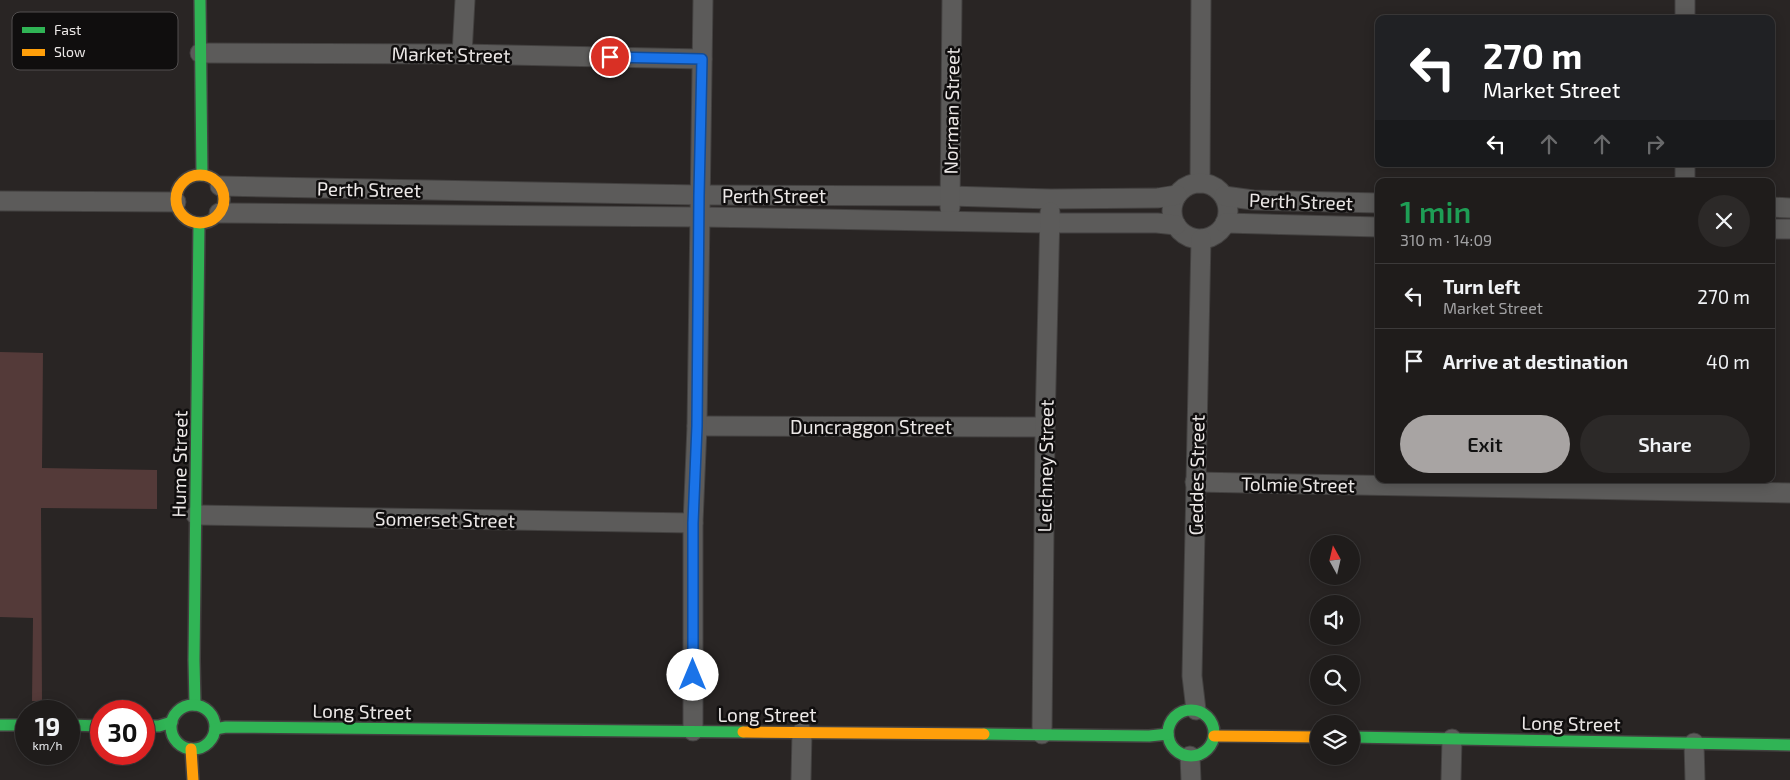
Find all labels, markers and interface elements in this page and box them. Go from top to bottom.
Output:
legend [12,12,178,70]
text: Fast [54,21,81,38]
text: 270 m [1483,34,1582,76]
icon: left [1400,35,1465,100]
pin [589,36,631,78]
street label: Market Street [392,41,510,67]
text: Slow [54,43,86,60]
icon: arrive [596,43,624,71]
street label: Norman Street [938,47,964,175]
text: Market Street [1483,76,1620,102]
icon: left [1482,130,1510,158]
icon: ahead [1535,130,1563,158]
icon: ahead [1588,130,1616,158]
icon: right [1641,130,1669,158]
street label: Perth Street [317,177,421,201]
street label: Perth Street [722,184,826,207]
street label: Perth Street [1249,188,1353,214]
text: 1 min [1400,193,1471,229]
button: close [1698,195,1750,247]
text: 310 m · 14:09 [1400,230,1492,249]
text: Turn left [1443,275,1520,298]
icon: left [1400,282,1428,310]
text: 270 m [1697,285,1750,308]
text: Market Street [1443,298,1543,317]
icon: arrive [1400,347,1428,375]
text: Arrive at destination [1443,350,1628,373]
text: 40 m [1706,350,1750,373]
street label: Leichney Street [1032,399,1058,533]
street label: Hume Street [167,410,191,518]
street label: Geddes Street [1183,414,1209,536]
street label: Duncraggon Street [790,415,952,438]
button: Exit [1400,415,1570,473]
button: Share [1580,415,1750,473]
street label: Tolmie Street [1241,472,1355,496]
street label: Somerset Street [375,506,515,532]
north arrow [1310,535,1360,585]
map controls [1310,535,1360,765]
button: sound [1310,595,1360,645]
position arrow [666,648,718,700]
button: search [1310,655,1360,705]
street label: Long Street [312,699,412,723]
speed limit sign: 30 [90,700,155,765]
street label: Long Street [717,703,817,726]
text: 19 [35,711,60,741]
street label: Long Street [1521,711,1621,735]
button: layers [1310,715,1360,765]
text: km/h [33,738,62,752]

